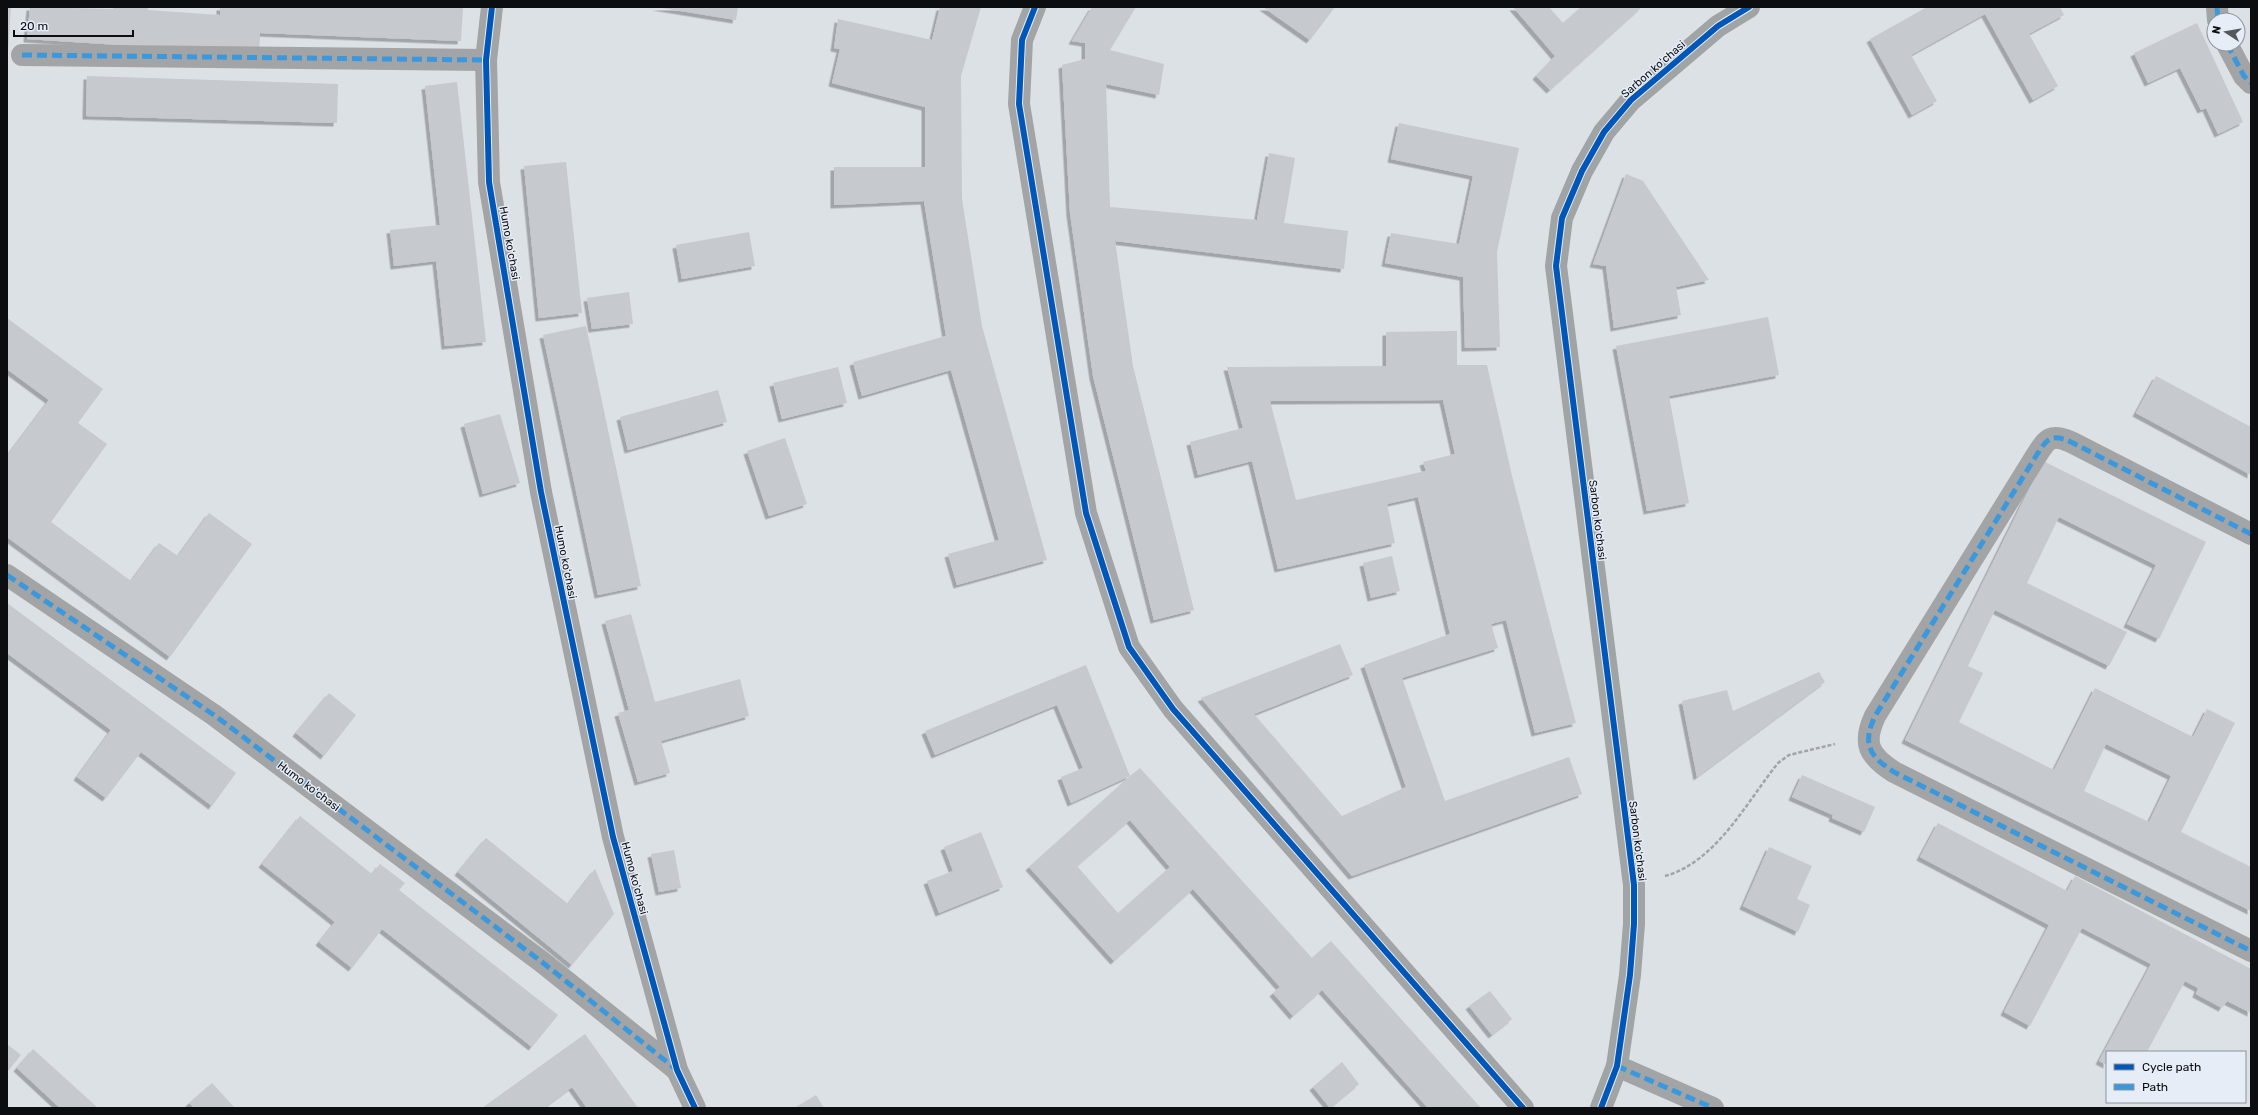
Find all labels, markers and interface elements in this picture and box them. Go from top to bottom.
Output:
scale bar [14,12,133,38]
north arrow [2206,12,2246,52]
text: 20 m [20,19,48,33]
text: N [2210,25,2224,35]
street label: Sarbon koʻchasi [1619,38,1688,101]
street label: Humo koʻchasi [497,205,522,281]
street label: Sarbon koʻchasi [1586,479,1609,561]
street label: Humo koʻchasi [552,524,579,600]
street label: Humo koʻchasi [275,759,342,814]
street label: Sarbon koʻchasi [1626,800,1649,882]
street label: Humo koʻchasi [619,840,650,916]
legend [2106,1051,2246,1103]
text: Cycle path [2142,1060,2201,1074]
text: Path [2142,1080,2168,1094]

